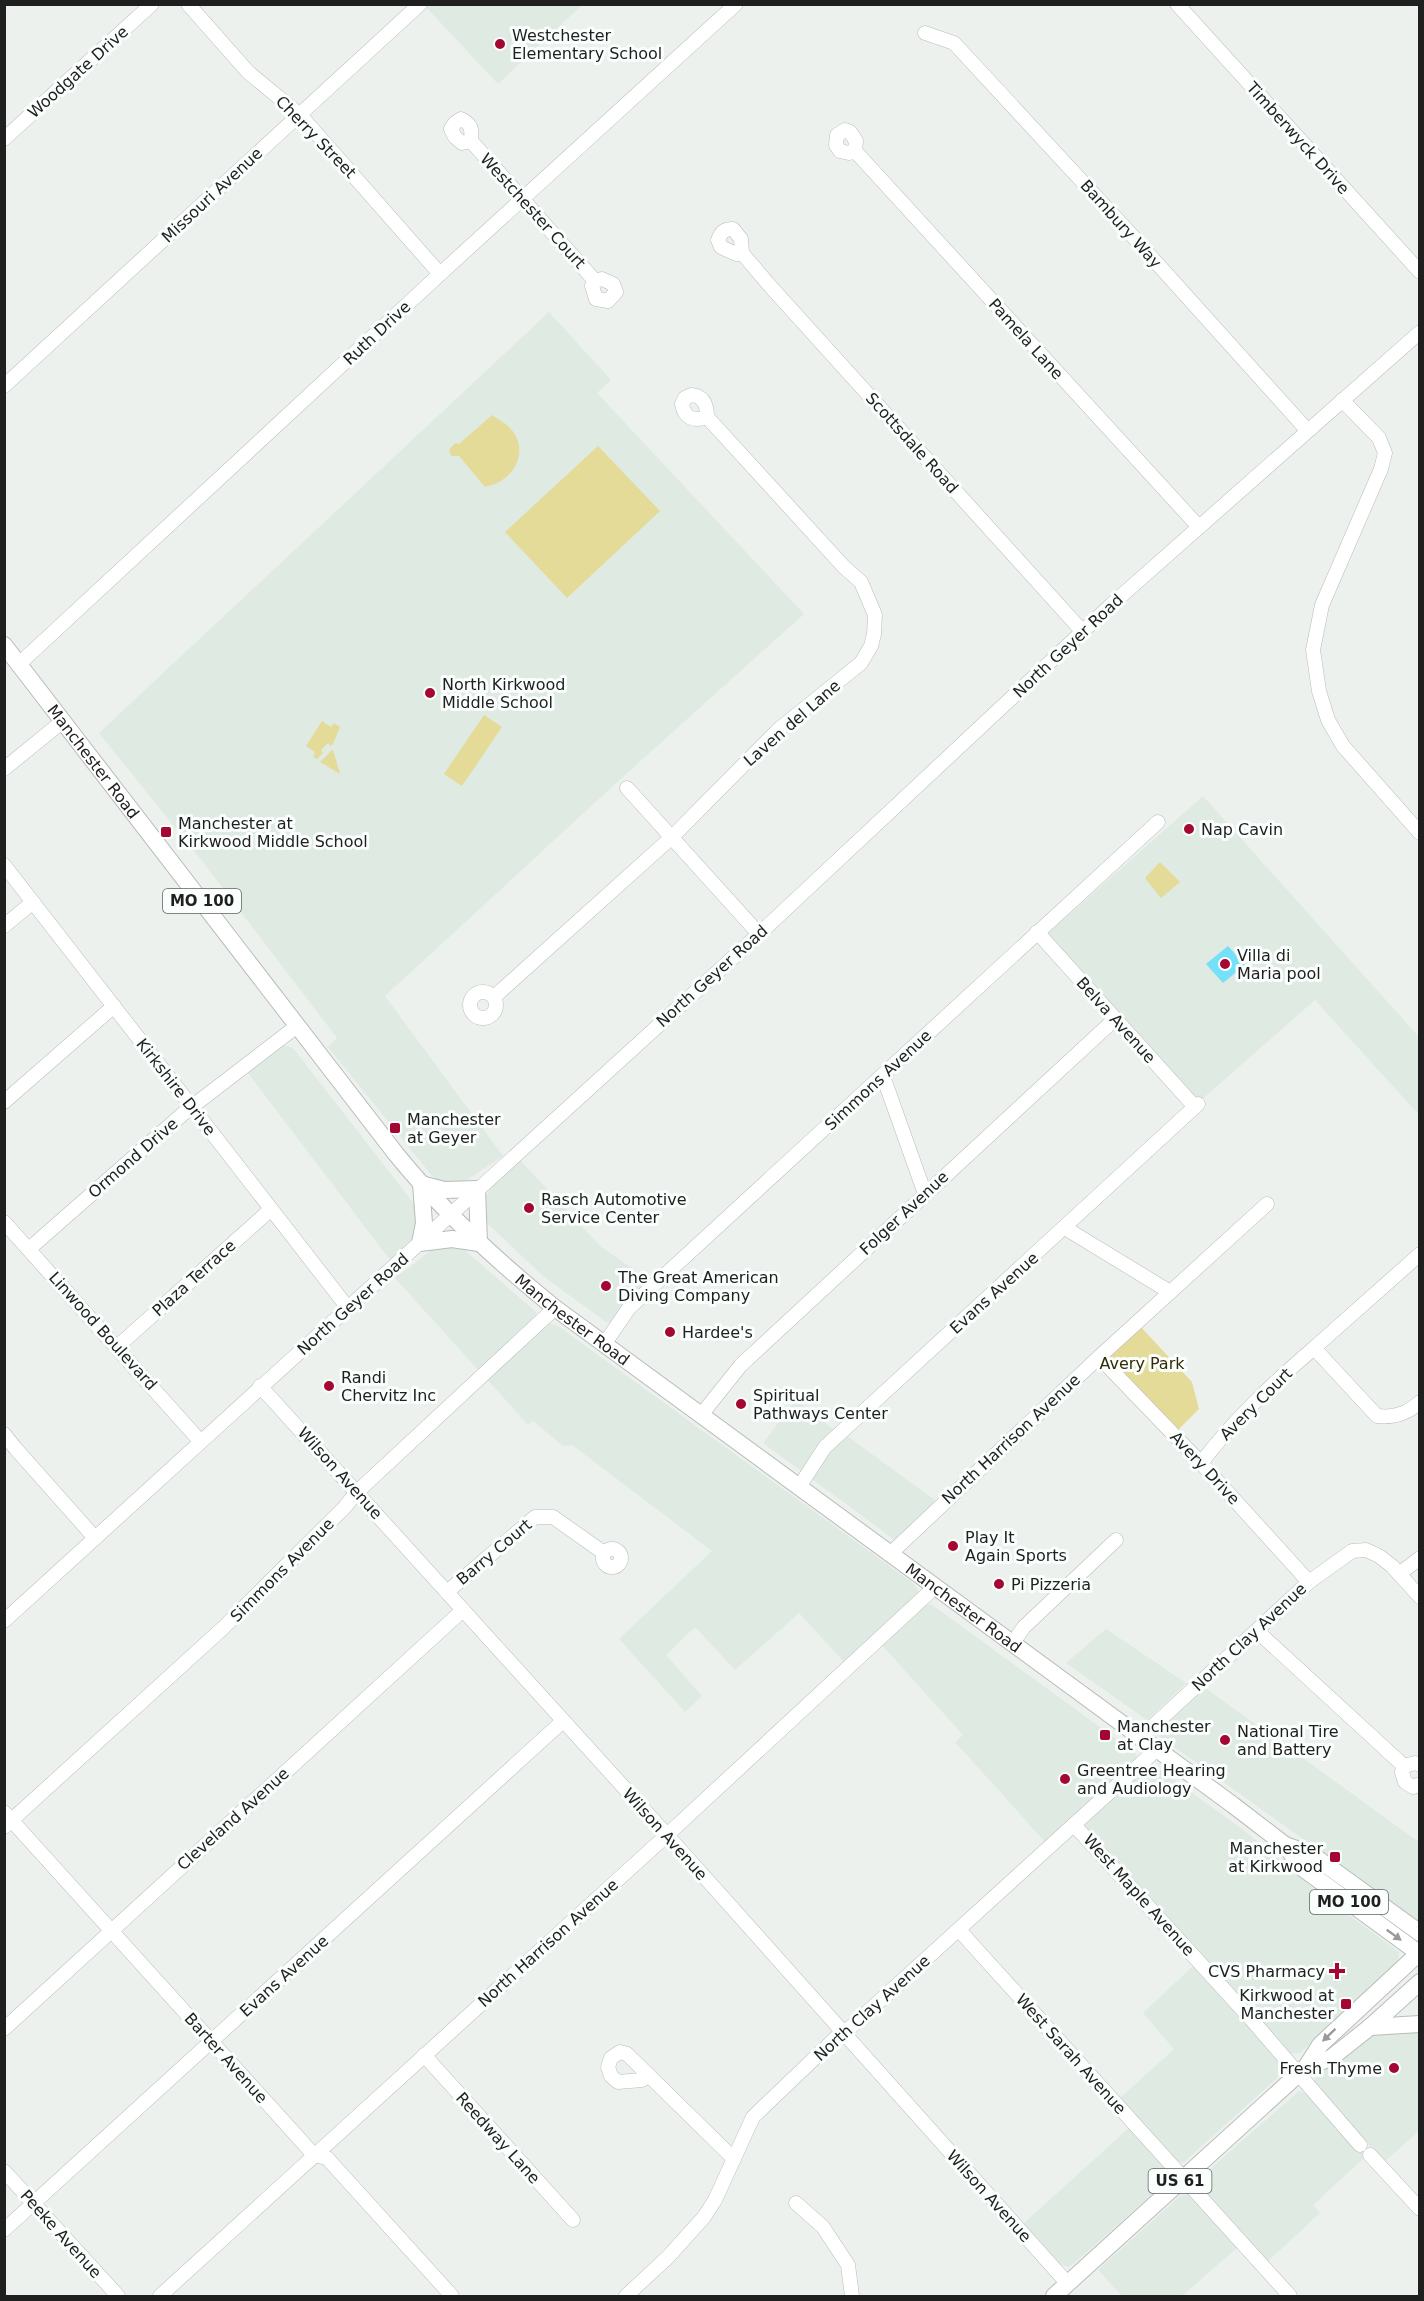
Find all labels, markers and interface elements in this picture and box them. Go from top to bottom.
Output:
street label: Woodgate Drive [24,22,132,122]
place label: Westchester Elementary School [512,26,662,63]
marker: Westchester Elementary School [493,37,507,51]
street label: Timberwyck Drive [1242,77,1353,198]
street label: Cherry Street [272,92,360,182]
street label: Missouri Avenue [158,144,266,246]
street label: Westchester Court [476,150,590,272]
street label: Bambury Way [1077,176,1165,272]
street label: Pamela Lane [985,295,1067,383]
street label: Ruth Drive [340,297,414,369]
street label: Scottsdale Road [862,389,962,497]
street label: North Geyer Road [1009,590,1127,702]
place label: North Kirkwood Middle School [442,675,565,712]
street label: Laven del Lane [740,676,844,770]
marker: North Kirkwood Middle School [423,686,437,700]
street label: Manchester Road [44,701,144,822]
place label: Manchester at Kirkwood Middle School [178,814,368,851]
place label: Nap Cavin [1201,820,1283,839]
marker: Nap Cavin [1182,822,1196,836]
marker: Manchester at Kirkwood Middle School [159,825,173,839]
road number: MO 100 [163,889,241,913]
street label: North Geyer Road [652,921,772,1031]
place label: Villa di Maria pool [1237,946,1321,983]
marker: Villa di Maria pool [1218,957,1232,971]
street label: Belva Avenue [1072,973,1160,1067]
street label: Simmons Avenue [821,1026,935,1134]
street label: Kirkshire Drive [132,1035,220,1139]
place label: Manchester at Geyer [407,1110,501,1147]
street label: Ormond Drive [84,1114,182,1202]
marker: Manchester at Geyer [388,1121,402,1135]
street label: Folger Avenue [856,1167,952,1259]
place label: Rasch Automotive Service Center [541,1190,686,1227]
marker: Rasch Automotive Service Center [522,1201,536,1215]
street label: Plaza Terrace [148,1236,240,1320]
street label: Evans Avenue [946,1248,1042,1338]
street label: North Geyer Road [293,1249,413,1359]
street label: Linwood Boulevard [45,1268,161,1394]
place label: The Great American Diving Company [617,1268,779,1305]
street label: Manchester Road [511,1270,633,1369]
marker: The Great American Diving Company [599,1279,613,1293]
place label: Hardee's [682,1323,753,1342]
marker: Hardee's [663,1325,677,1339]
park label: Avery Park [1099,1354,1185,1373]
street label: Avery Court [1216,1364,1296,1444]
place label: Randi Chervitz Inc [341,1368,436,1405]
street label: North Harrison Avenue [938,1370,1084,1508]
marker: Randi Chervitz Inc [322,1379,336,1393]
place label: Spiritual Pathways Center [753,1386,888,1423]
marker: Spiritual Pathways Center [734,1397,748,1411]
street label: Wilson Avenue [294,1423,386,1523]
street label: Avery Drive [1166,1427,1244,1509]
street label: Simmons Avenue [226,1514,338,1626]
street label: Barry Court [453,1515,535,1589]
place label: Play It Again Sports [965,1528,1067,1565]
marker: Play It Again Sports [946,1539,960,1553]
street label: Manchester Road [902,1559,1025,1656]
place label: Pi Pizzeria [1011,1575,1091,1594]
marker: Pi Pizzeria [992,1577,1006,1591]
street label: North Clay Avenue [1188,1579,1310,1695]
place label: Manchester at Clay [1117,1717,1211,1754]
place label: National Tire and Battery [1237,1722,1339,1759]
marker: Manchester at Clay [1098,1728,1112,1742]
marker: National Tire and Battery [1218,1733,1232,1747]
place label: Greentree Hearing and Audiology [1077,1761,1226,1798]
street label: Cleveland Avenue [173,1764,293,1874]
marker: Greentree Hearing and Audiology [1058,1772,1072,1786]
street label: Wilson Avenue [619,1784,711,1884]
street label: West Maple Avenue [1079,1830,1199,1960]
place label: Manchester at Kirkwood [1228,1839,1323,1876]
marker: Manchester at Kirkwood [1328,1850,1342,1864]
street label: North Harrison Avenue [474,1875,622,2011]
road number: MO 100 [1310,1890,1388,1914]
one-way arrow [1385,1929,1401,1941]
street label: Evans Avenue [236,1931,332,2021]
street label: North Clay Avenue [810,1951,934,2065]
place label: CVS Pharmacy [1208,1962,1325,1981]
marker: CVS Pharmacy [1330,1964,1344,1978]
place label: Kirkwood at Manchester [1239,1986,1334,2023]
street label: West Sarah Avenue [1012,1990,1130,2118]
marker: Kirkwood at Manchester [1339,1997,1353,2011]
street label: Barter Avenue [181,2009,271,2107]
one-way arrow [1322,2028,1336,2042]
place label: Fresh Thyme [1280,2059,1382,2078]
marker: Fresh Thyme [1387,2061,1401,2075]
street label: Reedway Lane [452,2088,544,2188]
street label: Wilson Avenue [943,2146,1035,2246]
road number: US 61 [1148,2169,1212,2193]
street label: Peeke Avenue [17,2186,105,2282]

